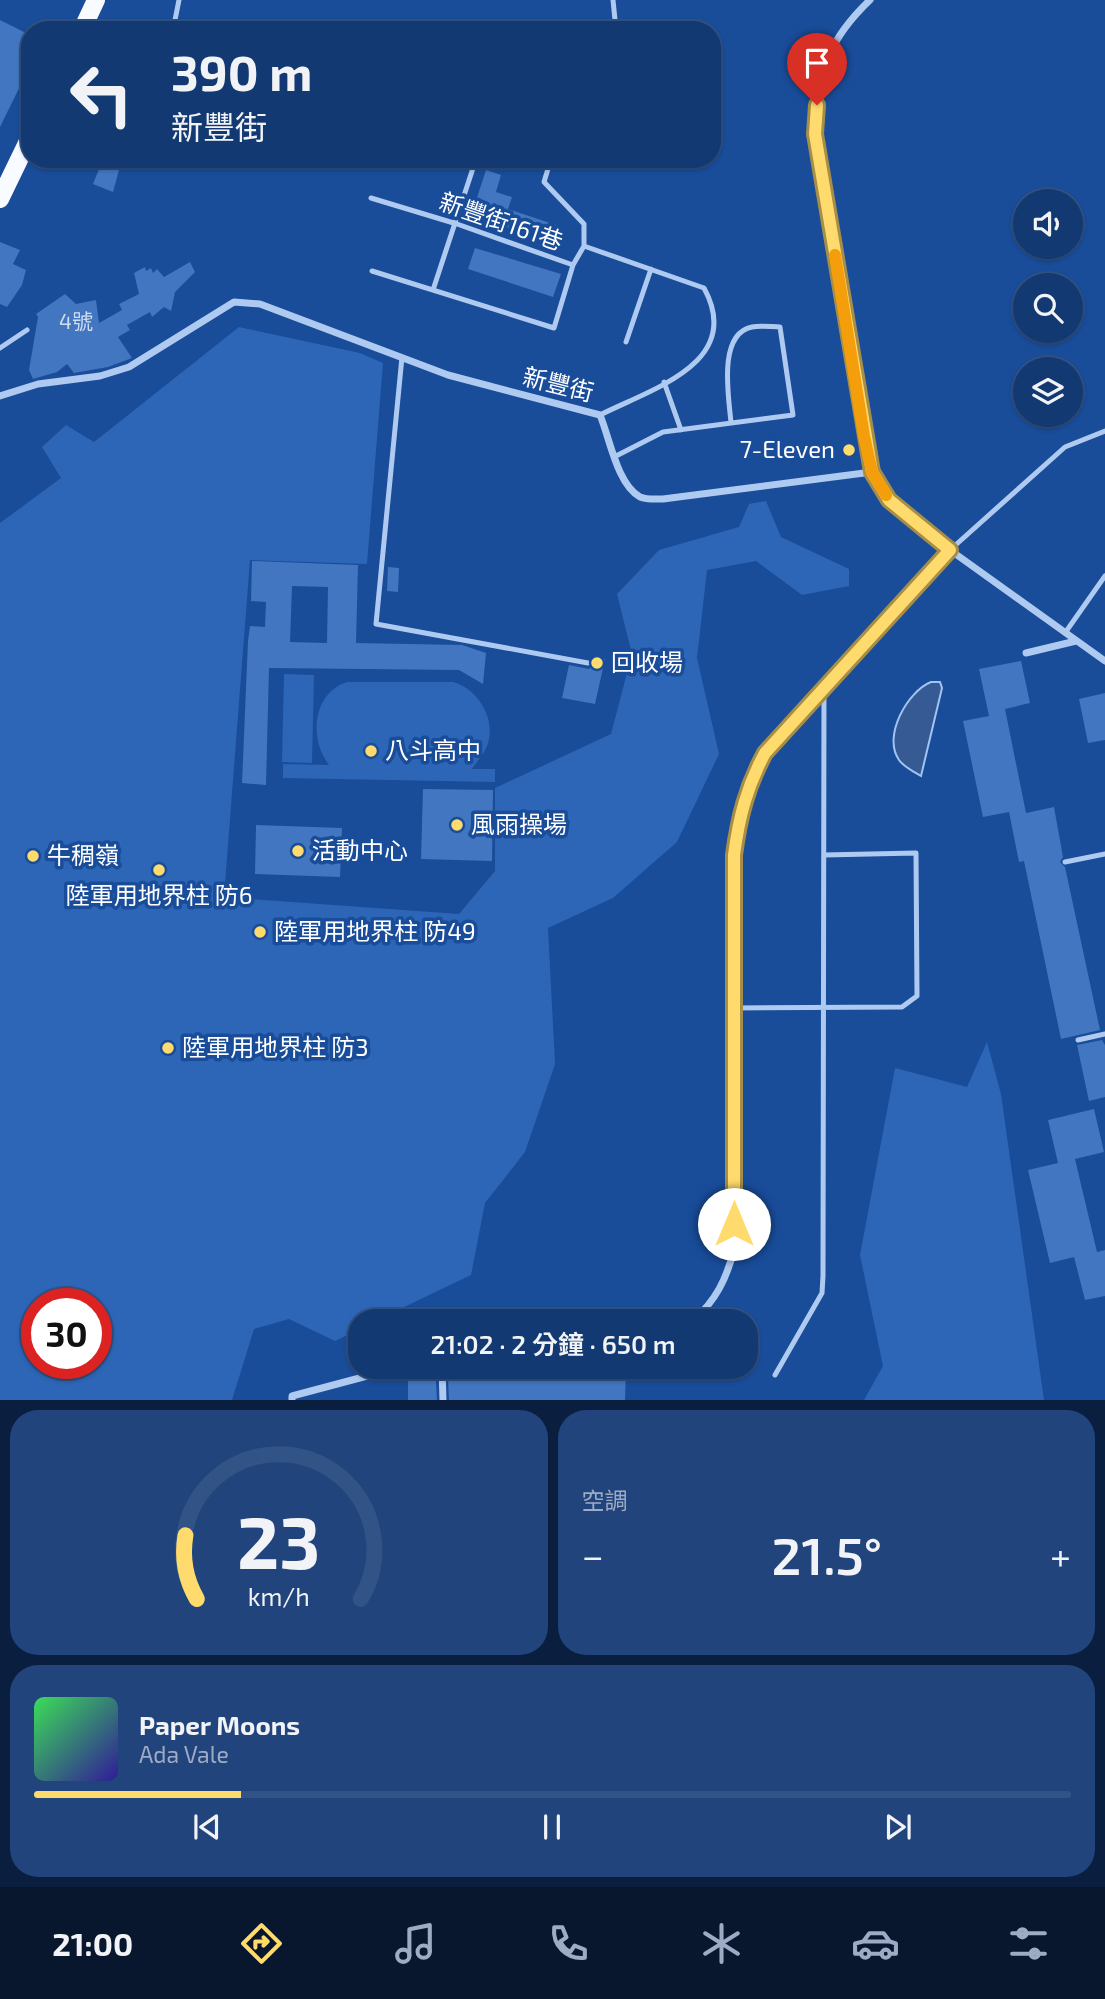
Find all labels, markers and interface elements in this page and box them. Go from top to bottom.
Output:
pin [787,33,847,105]
text: 390 m [171,42,312,101]
icon: arrive [798,44,836,82]
icon: left [56,49,147,140]
text: 新豐街 [171,107,267,145]
street label: 新豐街161巷 [436,186,567,255]
map controls [1013,189,1083,427]
button: sound [1013,189,1083,259]
button: search [1013,273,1083,343]
house number: 4號 [59,308,93,333]
button: layers [1013,357,1083,427]
street label: 新豐街 [520,361,597,406]
place label: 7-Eleven [740,434,835,463]
marker: 7-Eleven [841,442,857,458]
place label: 回收場 [611,647,683,676]
marker: 回收場 [589,655,605,671]
place label: 八斗高中 [385,735,481,764]
marker: 八斗高中 [363,743,379,759]
place label: 風雨操場 [471,809,567,838]
marker: 風雨操場 [449,817,465,833]
place label: 活動中心 [312,835,408,864]
place label: 牛稠嶺 [47,840,119,869]
marker: 活動中心 [290,843,306,859]
marker: 牛稠嶺 [25,848,41,864]
marker: 陸軍用地界柱 防6 [151,862,167,878]
place label: 陸軍用地界柱 防6 [65,880,253,909]
place label: 陸軍用地界柱 防49 [274,916,476,945]
marker: 陸軍用地界柱 防49 [252,924,268,940]
place label: 陸軍用地界柱 防3 [182,1032,369,1061]
marker: 陸軍用地界柱 防3 [160,1040,176,1056]
position arrow [697,1187,771,1261]
speed limit sign: 30 [21,1288,112,1379]
text: 21:02 · 2 分鐘 · 650 m [430,1328,676,1359]
text: 空調 [582,1486,628,1514]
text: 23 [237,1496,321,1584]
text: 21.5° [772,1523,882,1585]
text: − [582,1532,604,1578]
text: + [1050,1532,1071,1578]
text: km/h [248,1580,310,1610]
text: Paper Moons [139,1709,300,1740]
text: Ada Vale [139,1740,229,1768]
icon: previous [188,1808,226,1846]
icon: pause [533,1808,571,1846]
icon: next [879,1808,917,1846]
icon: directions [237,1919,286,1968]
icon: music [391,1919,440,1968]
icon: phone [544,1919,593,1968]
icon: climate [697,1919,746,1968]
icon: car [851,1919,900,1968]
icon: filters [1004,1919,1053,1968]
text: 21:00 [52,1924,133,1962]

